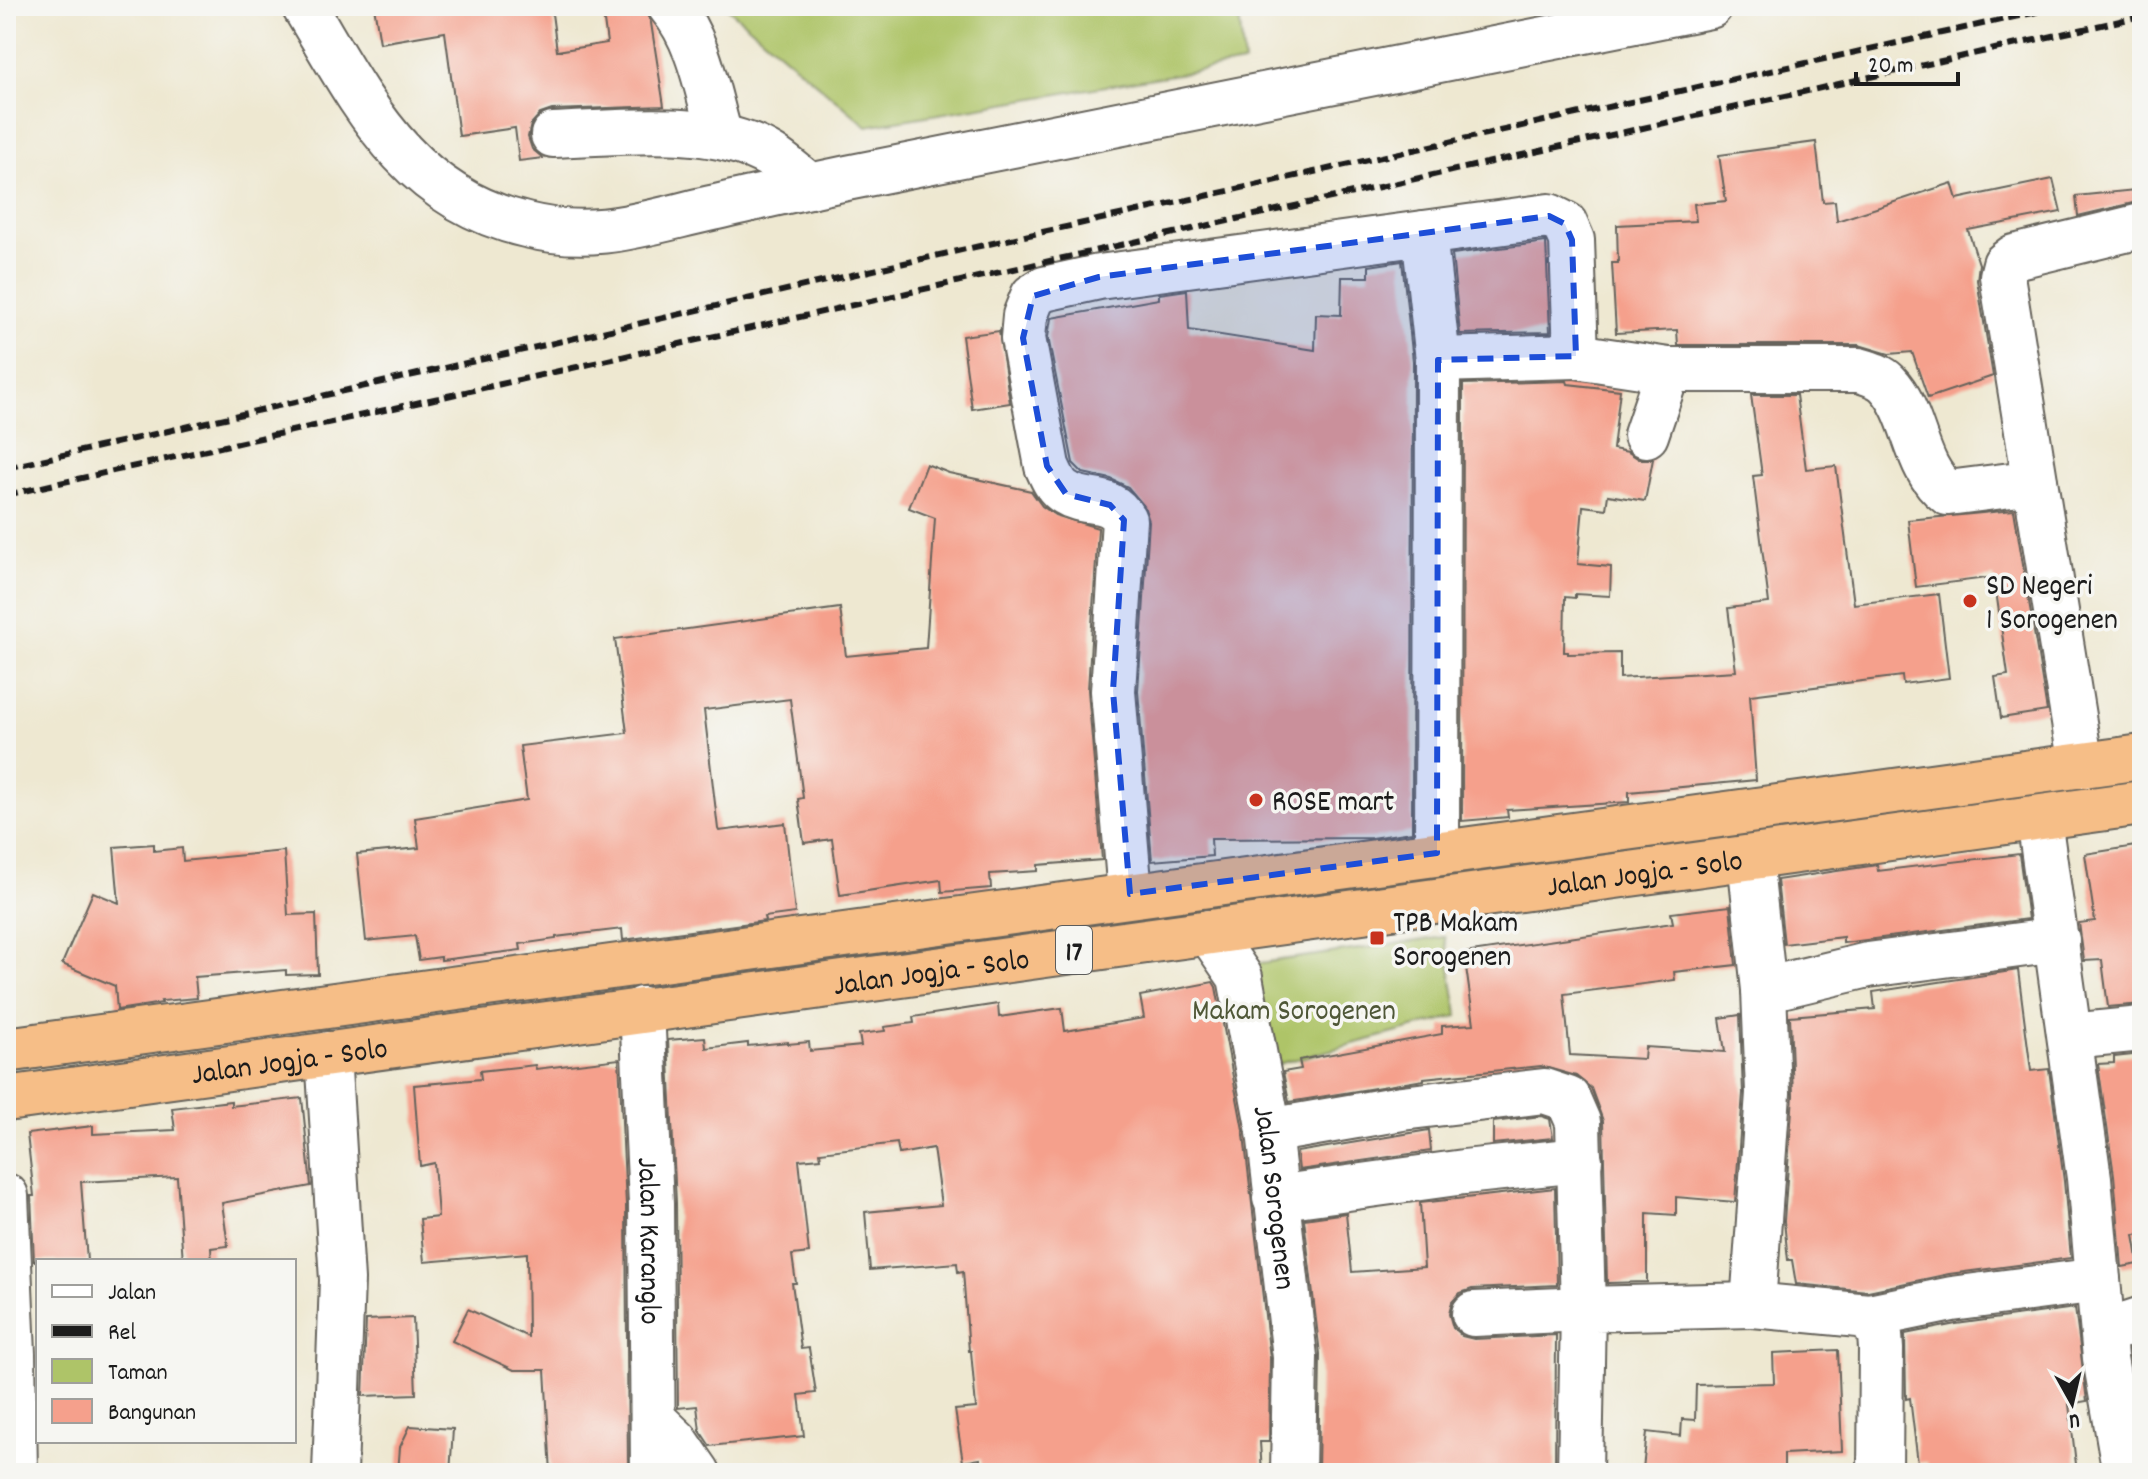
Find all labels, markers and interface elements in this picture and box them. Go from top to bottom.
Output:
scale bar [1856,36,1958,86]
text: 20 m [1868,50,1914,84]
place label: SD Negeri 1 Sorogenen [1986,567,2118,644]
marker: SD Negeri 1 Sorogenen [1961,592,1979,610]
place label: ROSE mart [1272,783,1394,826]
marker: ROSE mart [1247,791,1265,809]
street label: Jalan Jogja - Solo [1544,842,1746,911]
place label: TPB Makam Sorogenen [1393,904,1518,981]
road number: 17 [1056,926,1092,974]
marker: TPB Makam Sorogenen [1368,929,1386,947]
street label: Jalan Jogja - Solo [831,940,1033,1010]
park label: Makam Sorogenen [1192,992,1396,1035]
street label: Jalan Jogja - Solo [189,1029,391,1099]
street label: Jalan Sorogenen [1239,1102,1304,1292]
street label: Jalan Karanglo [623,1156,669,1325]
legend [36,1259,296,1443]
text: Jalan [108,1277,156,1311]
text: Rel [108,1317,136,1351]
text: Taman [108,1357,168,1391]
north arrow [2032,1363,2112,1443]
text: Bangunan [108,1397,196,1431]
text: U [2067,1403,2082,1435]

